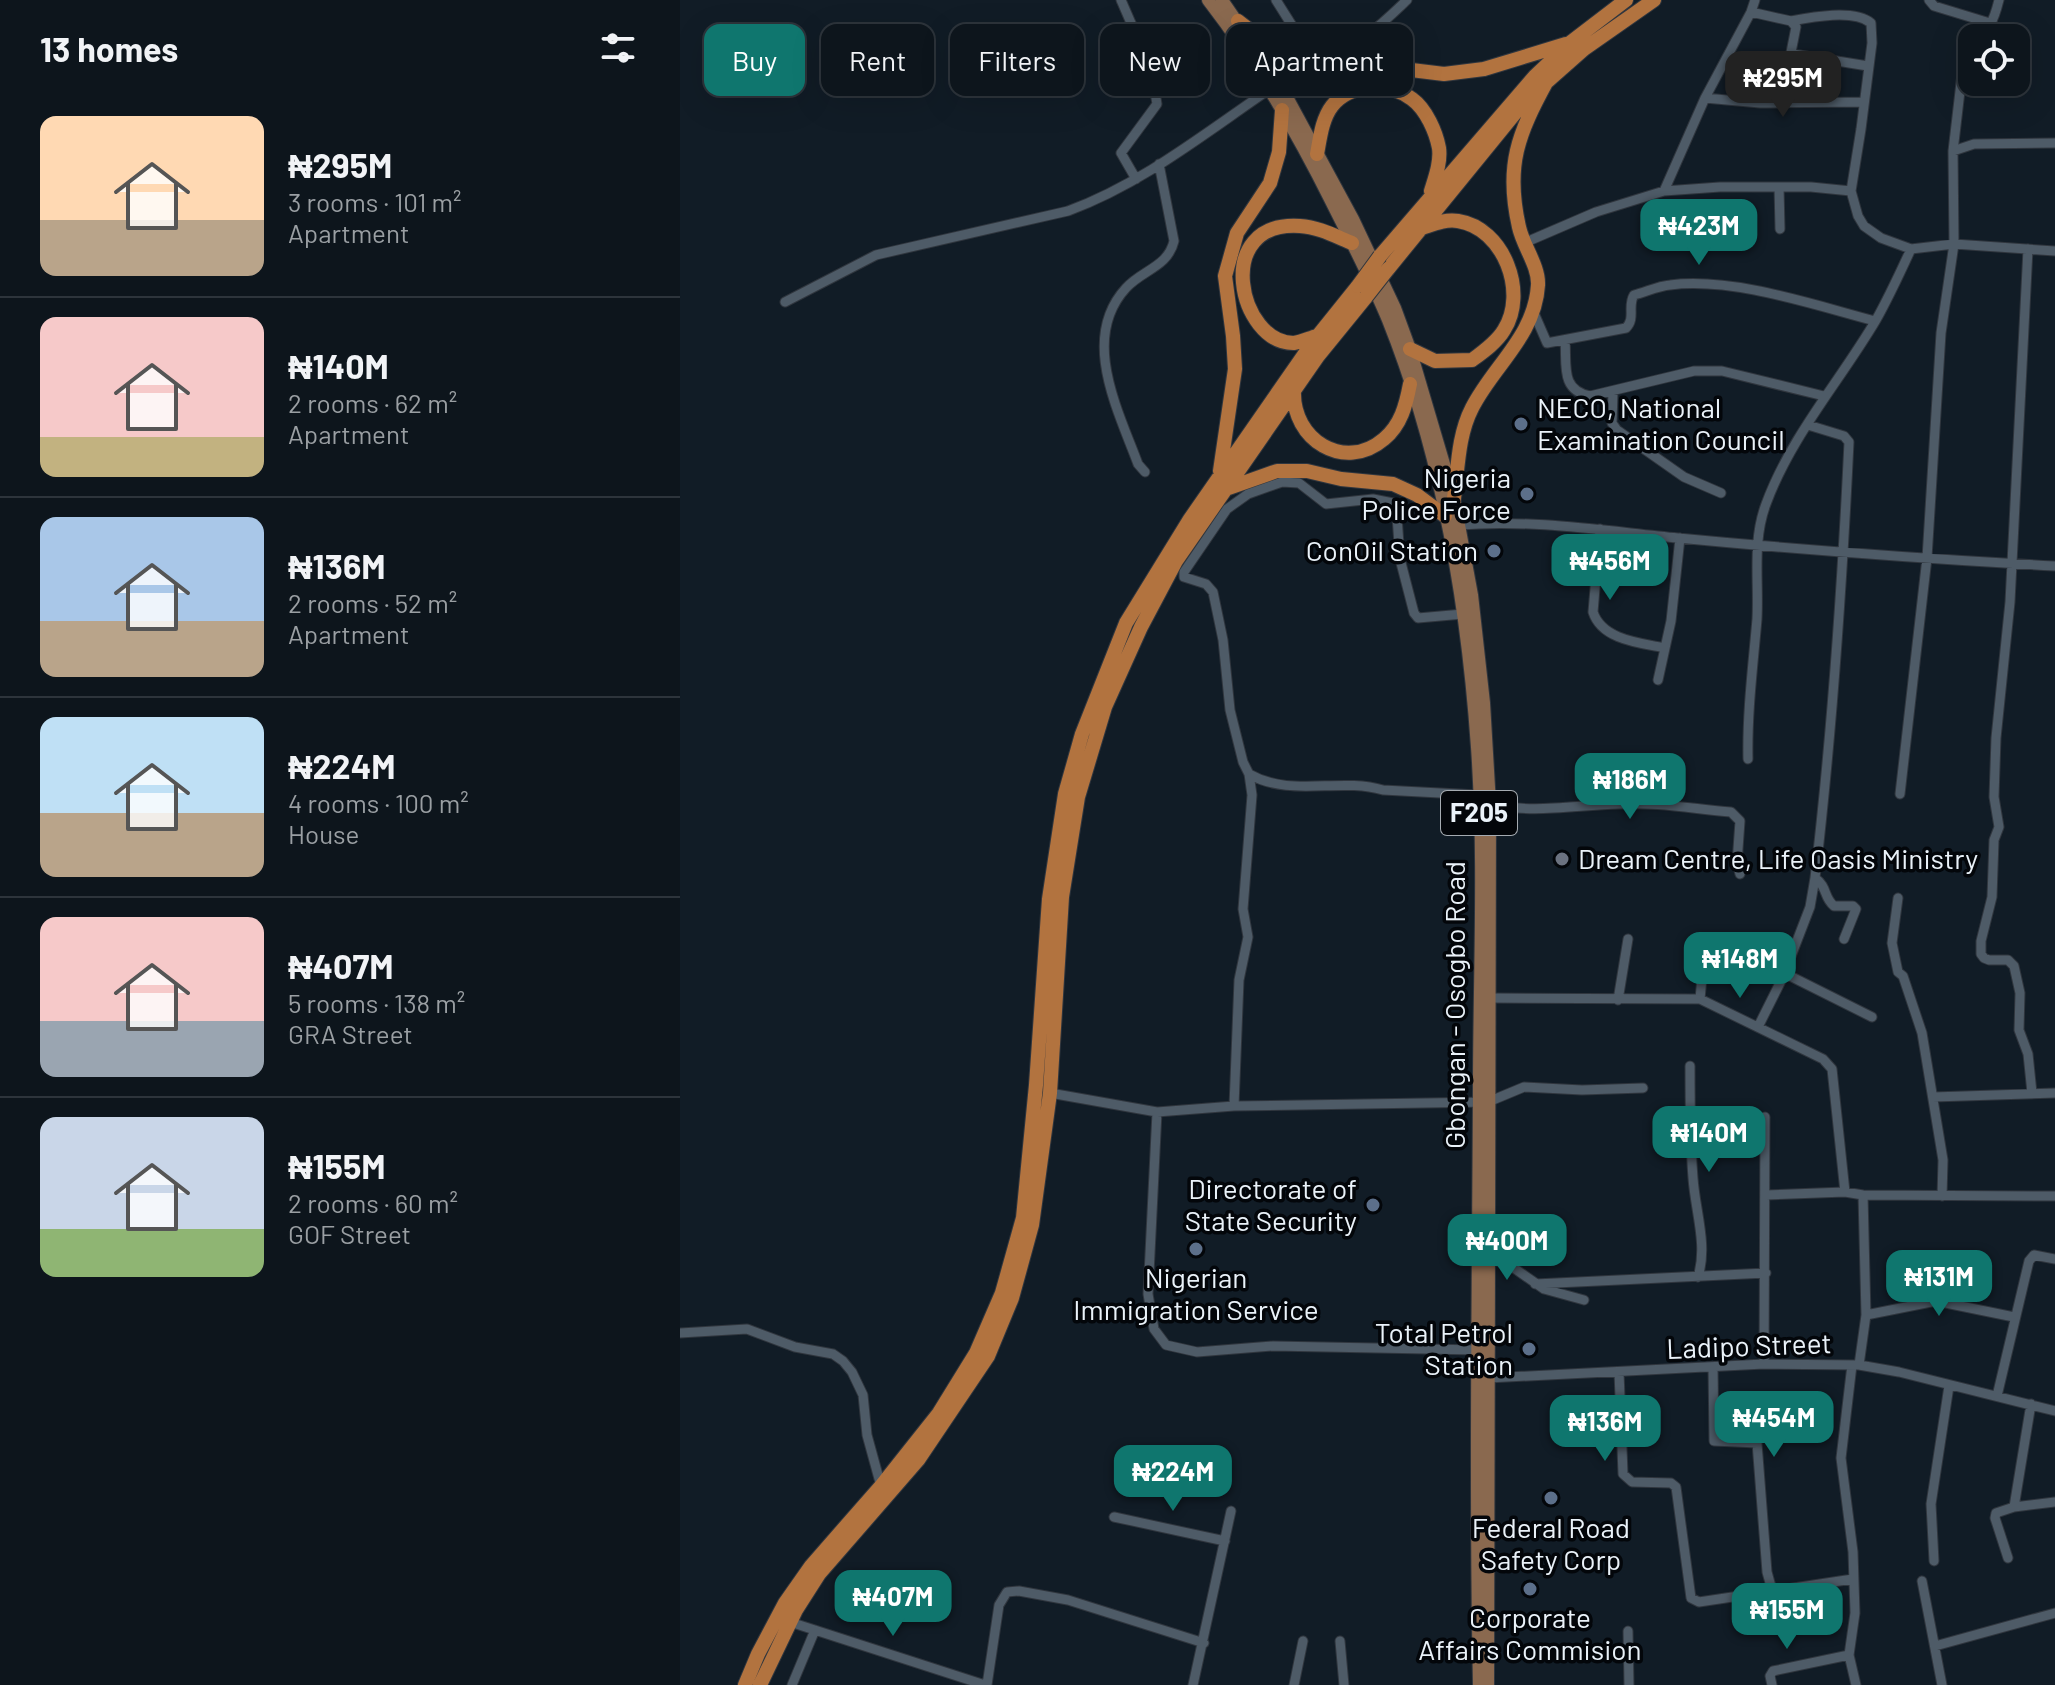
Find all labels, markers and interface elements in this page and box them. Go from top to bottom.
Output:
chip: Buy [704,24,805,96]
chip: Rent [821,24,934,96]
chip: Filters [950,24,1084,96]
chip: New [1100,24,1210,96]
chip: Apartment [1226,24,1413,96]
map controls [1958,24,2030,96]
button: locate [1958,24,2030,96]
icon: filters [596,26,640,70]
text: 13 homes [40,28,178,69]
pin: ₦295M [1727,51,1839,119]
text: ₦295M [1743,61,1823,92]
text: ₦295M [288,144,392,185]
icon: home [104,148,200,244]
text: 3 rooms · 101 m² [288,186,461,217]
pin: ₦423M [1643,199,1755,267]
text: ₦423M [1658,209,1740,240]
text: Apartment [288,217,409,248]
text: ₦140M [288,345,389,386]
icon: home [104,349,200,445]
text: 2 rooms · 62 m² [288,387,457,418]
place label: NECO, National Examination Council [1537,390,1785,456]
marker: NECO, National Examination Council [1512,415,1530,433]
text: Apartment [288,418,409,449]
place label: Nigeria Police Force [1362,460,1511,526]
marker: Nigeria Police Force [1518,485,1536,503]
place label: ConOil Station [1306,533,1478,567]
pin: ₦456M [1554,534,1666,602]
marker: ConOil Station [1485,542,1503,560]
text: ₦456M [1569,544,1651,575]
text: ₦136M [288,545,386,586]
icon: home [104,549,200,645]
text: 2 rooms · 52 m² [288,587,457,618]
text: Apartment [288,618,409,649]
text: ₦224M [288,745,396,786]
icon: home [104,749,200,845]
pin: ₦186M [1574,753,1686,821]
text: ₦186M [1593,763,1667,794]
text: 4 rooms · 100 m² [288,787,469,818]
road number: F205 [1441,791,1517,835]
text: House [288,818,359,849]
place label: Dream Centre, Life Oasis Ministry [1578,841,1978,875]
marker: Dream Centre, Life Oasis Ministry [1553,850,1571,868]
street label: Gbongan - Osogbo Road [1437,861,1471,1149]
pin: ₦148M [1684,932,1796,1000]
text: ₦148M [1702,942,1778,973]
text: ₦407M [288,945,394,986]
icon: home [104,949,200,1045]
text: 5 rooms · 138 m² [288,987,465,1018]
text: GRA Street [288,1018,413,1049]
pin: ₦140M [1653,1106,1765,1174]
text: ₦140M [1670,1116,1748,1147]
text: ₦155M [288,1145,386,1186]
icon: home [104,1149,200,1245]
place label: Directorate of State Security [1185,1171,1357,1237]
text: 2 rooms · 60 m² [288,1187,458,1218]
marker: Directorate of State Security [1364,1196,1382,1214]
pin: ₦400M [1451,1214,1563,1282]
text: GOF Street [288,1218,411,1249]
text: ₦400M [1466,1224,1548,1255]
marker: Nigerian Immigration Service [1187,1240,1205,1258]
pin: ₦131M [1883,1250,1995,1318]
place label: Nigerian Immigration Service [1073,1260,1319,1326]
text: ₦131M [1904,1260,1974,1291]
place label: Total Petrol Station [1375,1315,1513,1381]
street label: Ladipo Street [1666,1325,1832,1365]
marker: Total Petrol Station [1520,1340,1538,1358]
pin: ₦454M [1718,1391,1830,1459]
pin: ₦136M [1549,1395,1661,1463]
text: ₦454M [1733,1401,1815,1432]
text: ₦136M [1568,1405,1642,1436]
pin: ₦224M [1117,1445,1229,1513]
text: ₦224M [1132,1455,1214,1486]
marker: Federal Road Safety Corp [1542,1489,1560,1507]
place label: Federal Road Safety Corp [1472,1510,1630,1576]
pin: ₦407M [837,1570,949,1638]
text: ₦407M [853,1580,933,1611]
marker: Corporate Affairs Commision [1521,1580,1539,1598]
pin: ₦155M [1731,1583,1843,1651]
text: ₦155M [1750,1593,1824,1624]
place label: Corporate Affairs Commision [1418,1600,1642,1666]

